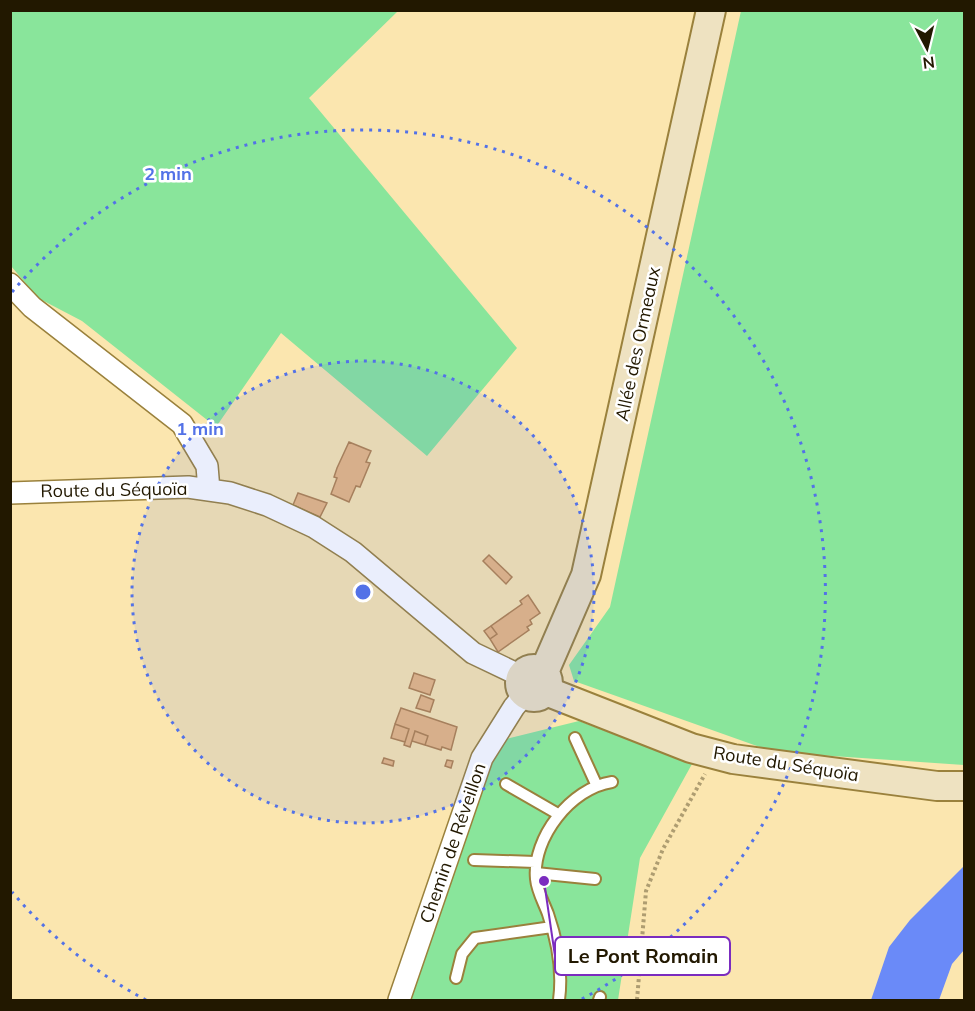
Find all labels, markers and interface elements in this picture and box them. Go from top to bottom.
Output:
north arrow [897,18,957,78]
text: N [922,52,936,74]
text: 2 min [144,162,192,185]
street label: Allée des Ormeaux [610,264,665,423]
text: 1 min [176,417,224,440]
street label: Route du Séquoïa [40,477,188,502]
centre of rings [353,582,373,602]
street label: Route du Séquoïa [712,741,861,786]
street label: Chemin de Réveillon [414,760,491,926]
callout: Le Pont Romain [555,937,730,975]
text: Le Pont Romain [568,943,718,968]

